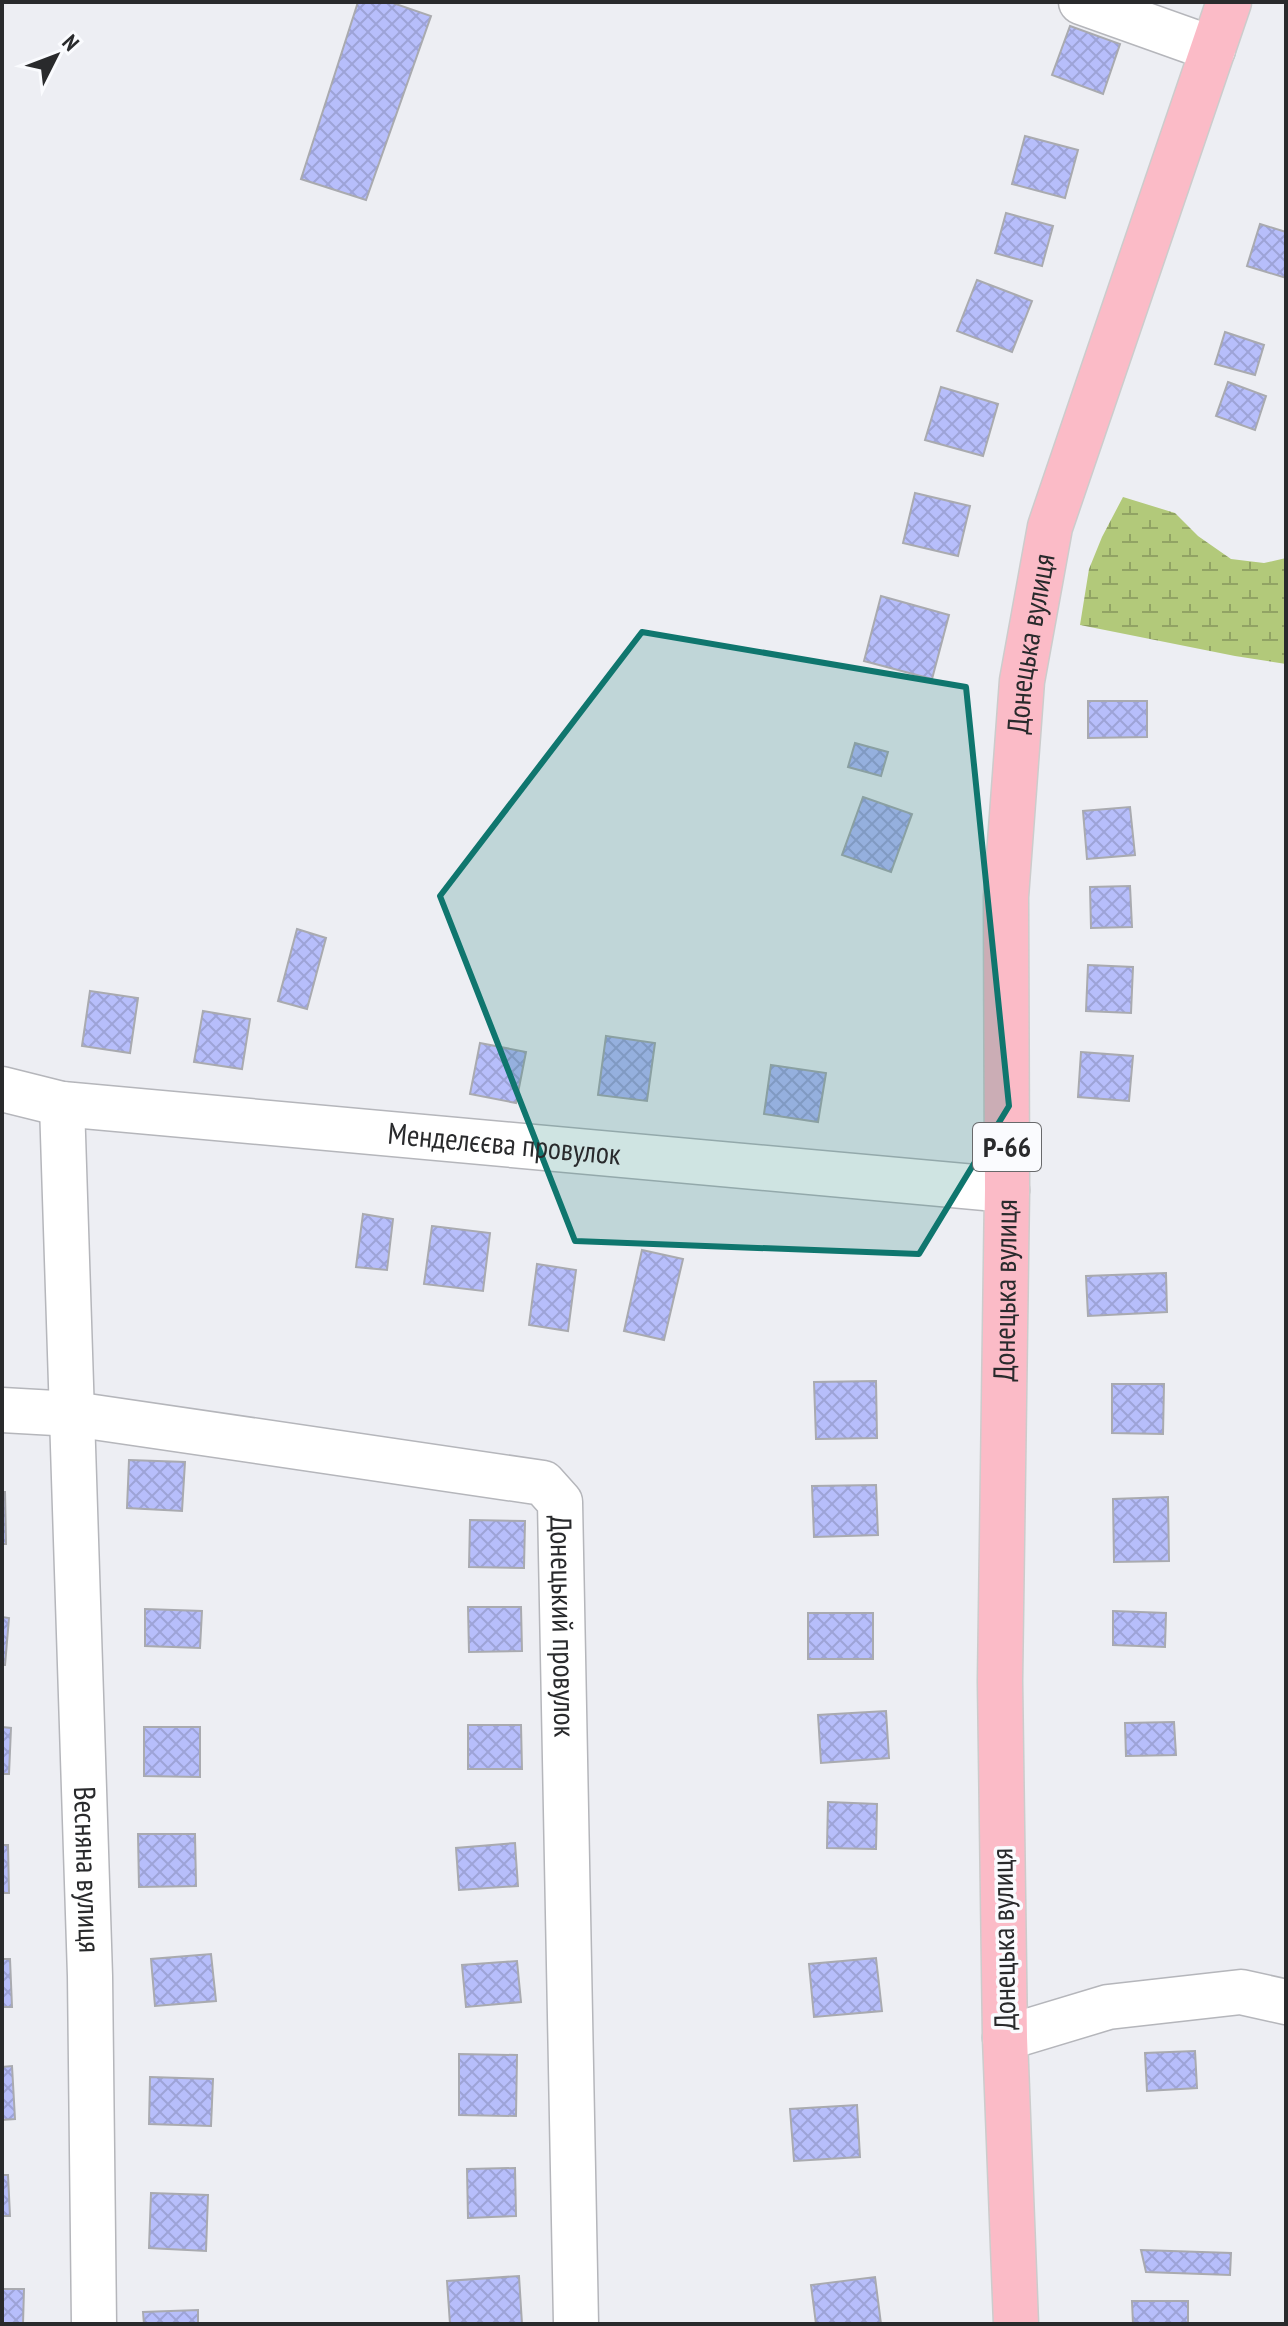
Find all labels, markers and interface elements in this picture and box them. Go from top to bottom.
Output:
north arrow [16,16,96,96]
text: N [56,29,85,56]
street label: Донецька вулиця [997,550,1063,735]
street label: Менделєєва провулок [386,1113,623,1173]
road number: Р-66 [973,1123,1041,1171]
street label: Донецька вулиця [983,1199,1025,1382]
street label: Донецький провулок [542,1515,586,1738]
street label: Весняна вулиця [66,1786,110,1953]
street label: Донецька вулиця [981,1848,1024,2030]

